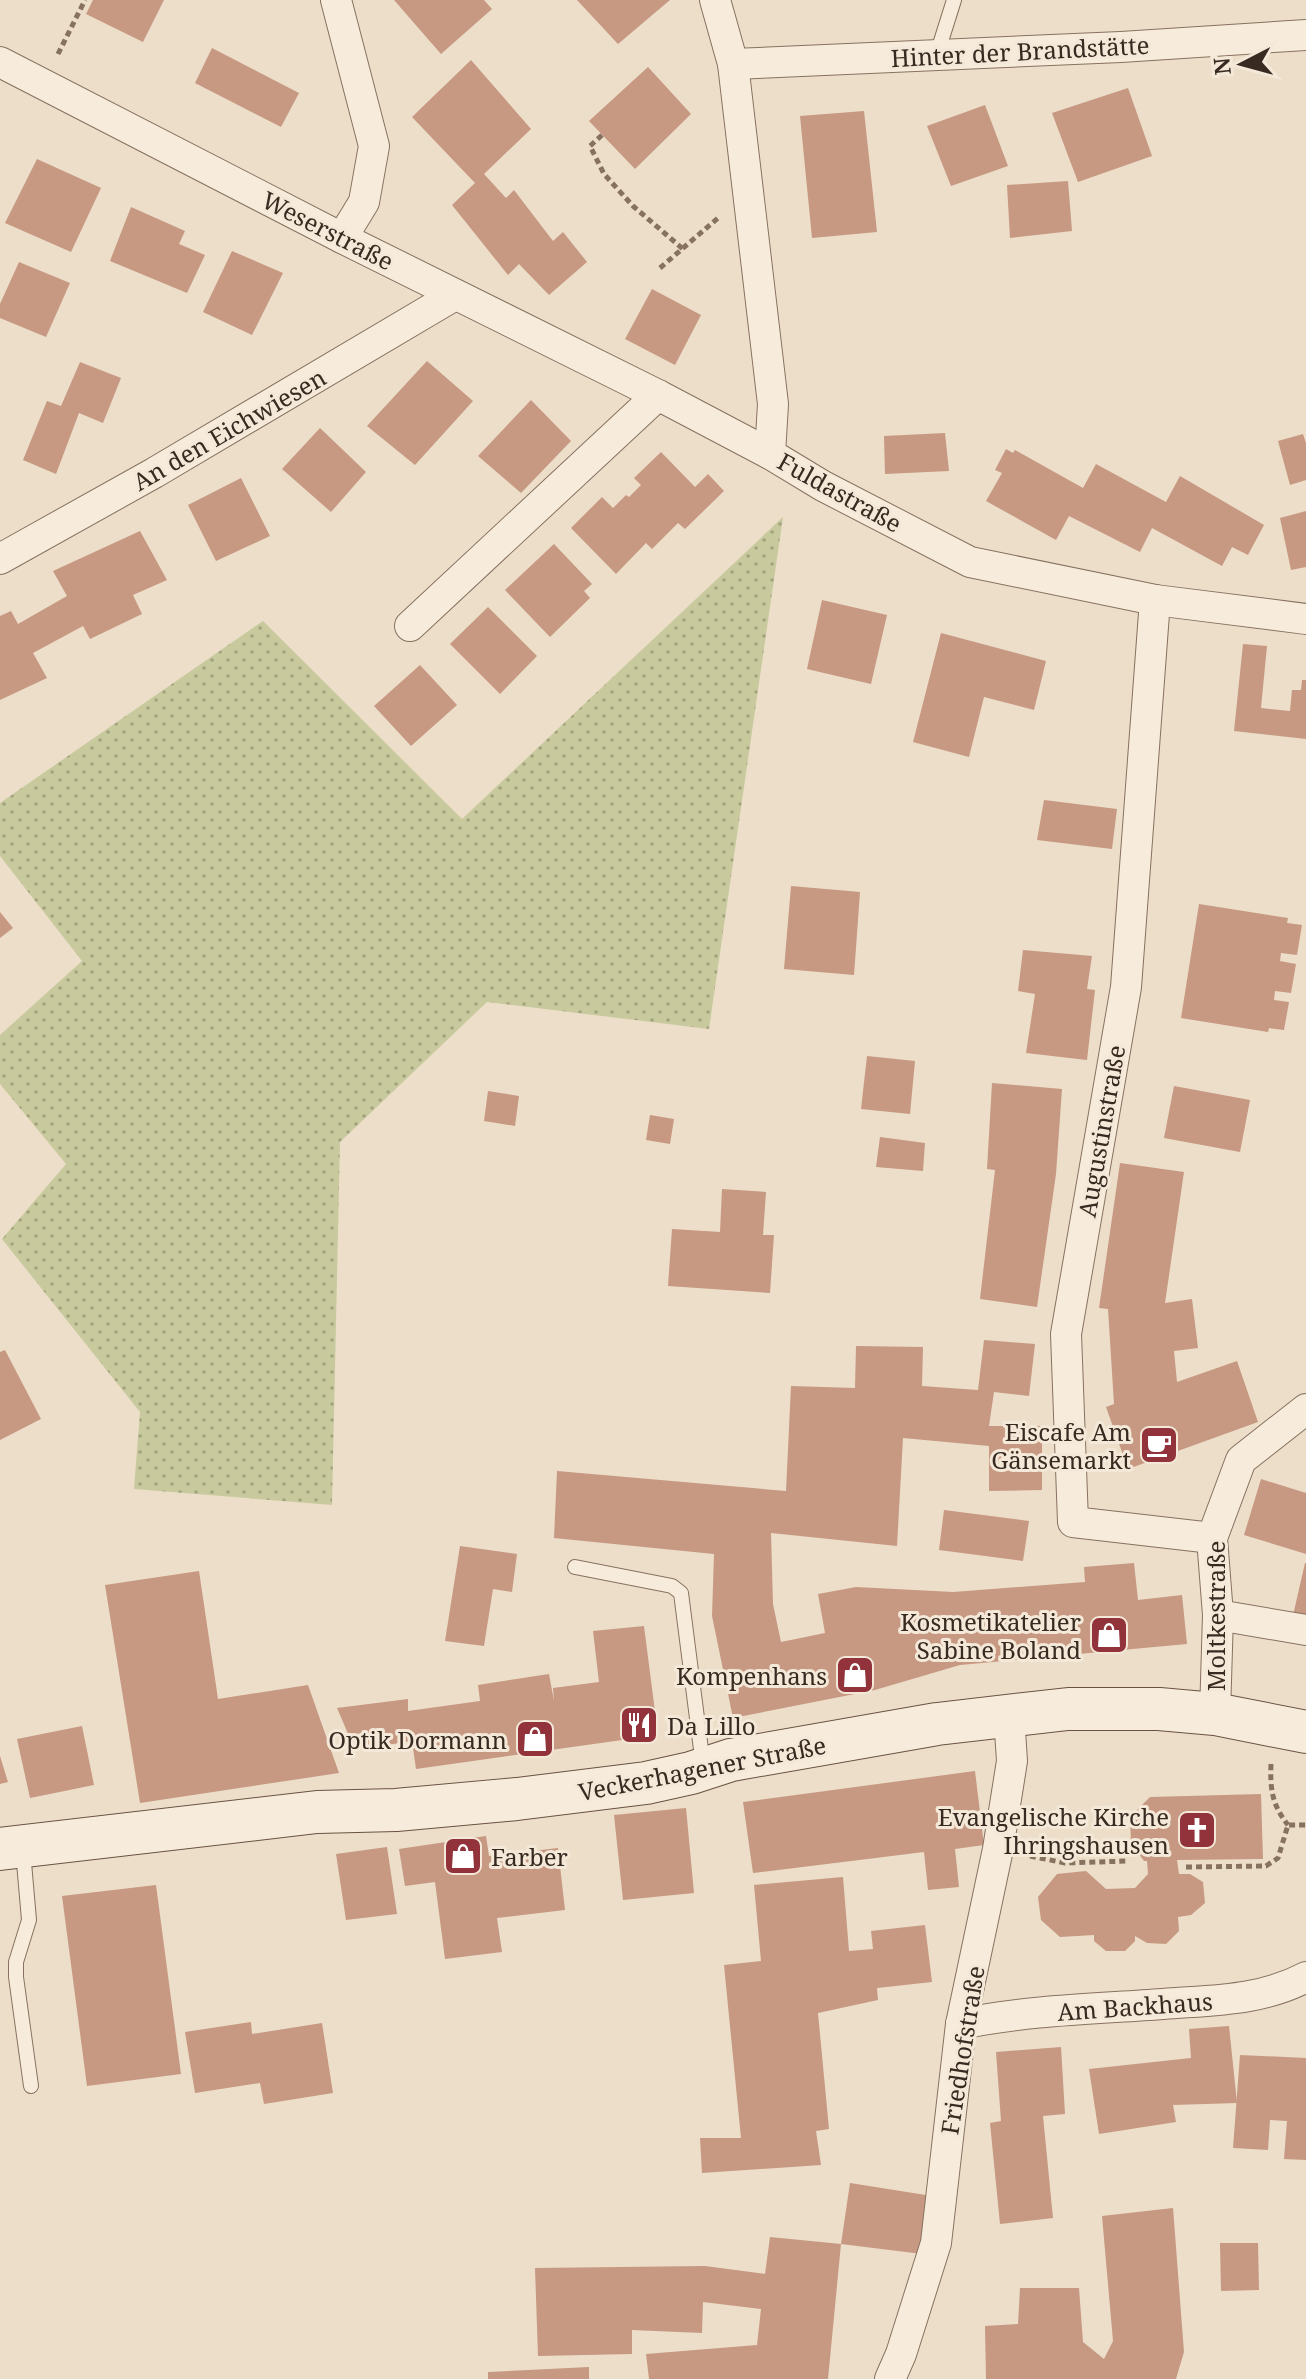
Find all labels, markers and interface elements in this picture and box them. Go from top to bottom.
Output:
north arrow [1202,24,1282,104]
street label: Hinter der Brandstätte [890,28,1150,74]
text: N [1205,56,1237,76]
street label: Weserstraße [257,183,399,277]
street label: An den Eichwiesen [126,360,332,498]
street label: Fuldastraße [772,444,908,540]
street label: Augustinstraße [1070,1042,1132,1220]
place label: Eiscafe Am Gänsemarkt [991,1415,1131,1476]
cafe icon: Eiscafe Am Gänsemarkt [1138,1424,1180,1466]
street label: Moltkestraße [1199,1541,1232,1691]
place label: Kosmetikatelier Sabine Boland [900,1605,1081,1666]
shop icon: Kosmetikatelier Sabine Boland [1088,1614,1130,1656]
shop icon: Kompenhans [834,1654,876,1696]
place label: Kompenhans [676,1659,827,1692]
restaurant icon: Da Lillo [618,1704,660,1746]
place label: Da Lillo [667,1709,756,1742]
shop icon: Optik Dormann [514,1718,556,1760]
place label: Optik Dormann [328,1723,507,1756]
street label: Veckerhagener Straße [575,1728,829,1808]
place label: Evangelische Kirche Ihringshausen [938,1800,1169,1861]
church icon: Evangelische Kirche Ihringshausen [1176,1809,1218,1851]
shop icon: Farber [442,1835,484,1877]
place label: Farber [491,1840,568,1873]
street label: Friedhofstraße [932,1963,992,2137]
street label: Am Backhaus [1056,1984,1214,2028]

